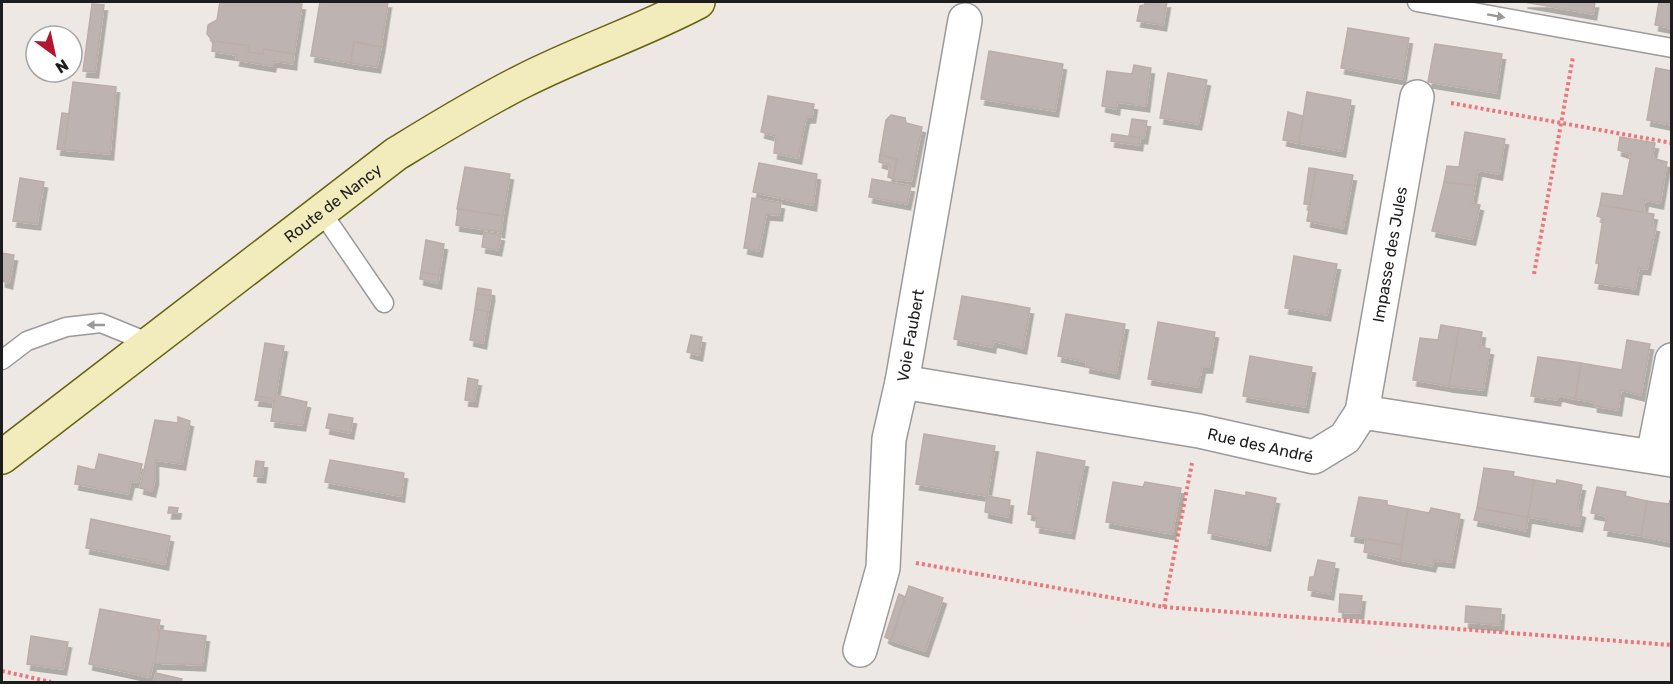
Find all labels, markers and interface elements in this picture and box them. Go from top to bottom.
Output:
one-way arrow [1486,12,1505,21]
north arrow [24,24,84,84]
text: N [52,55,72,77]
street label: Route de Nancy [280,159,385,246]
street label: Impasse des Jules [1368,185,1411,324]
street label: Voie Faubert [893,288,928,383]
one-way arrow [86,320,105,330]
street label: Rue des André [1206,424,1315,466]

